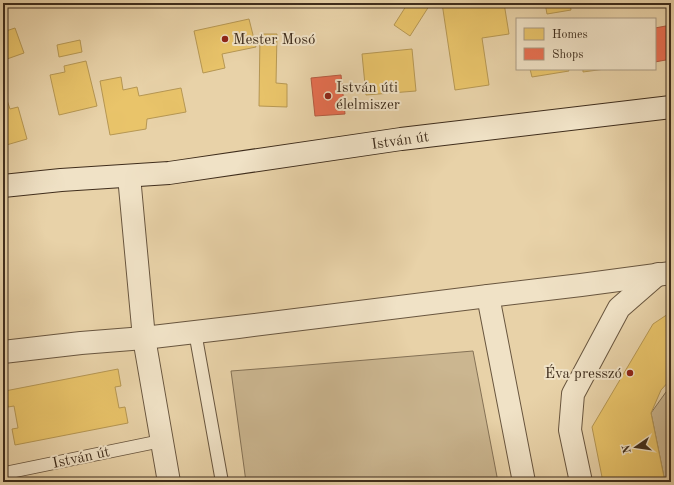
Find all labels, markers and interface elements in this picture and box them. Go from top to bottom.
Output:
legend [516,18,656,70]
text: Homes [552,29,588,41]
place label: Mester Mosó [233,33,315,48]
marker: Mester Mosó [220,34,230,44]
text: Shops [552,49,583,61]
place label: István úti élelmiszer [336,81,400,113]
marker: István úti élelmiszer [323,91,333,101]
street label: István út [370,130,430,153]
place label: Éva presszó [545,364,622,382]
marker: Éva presszó [625,368,635,378]
north arrow [616,427,656,467]
text: N [621,443,634,454]
street label: István út [51,445,111,472]

